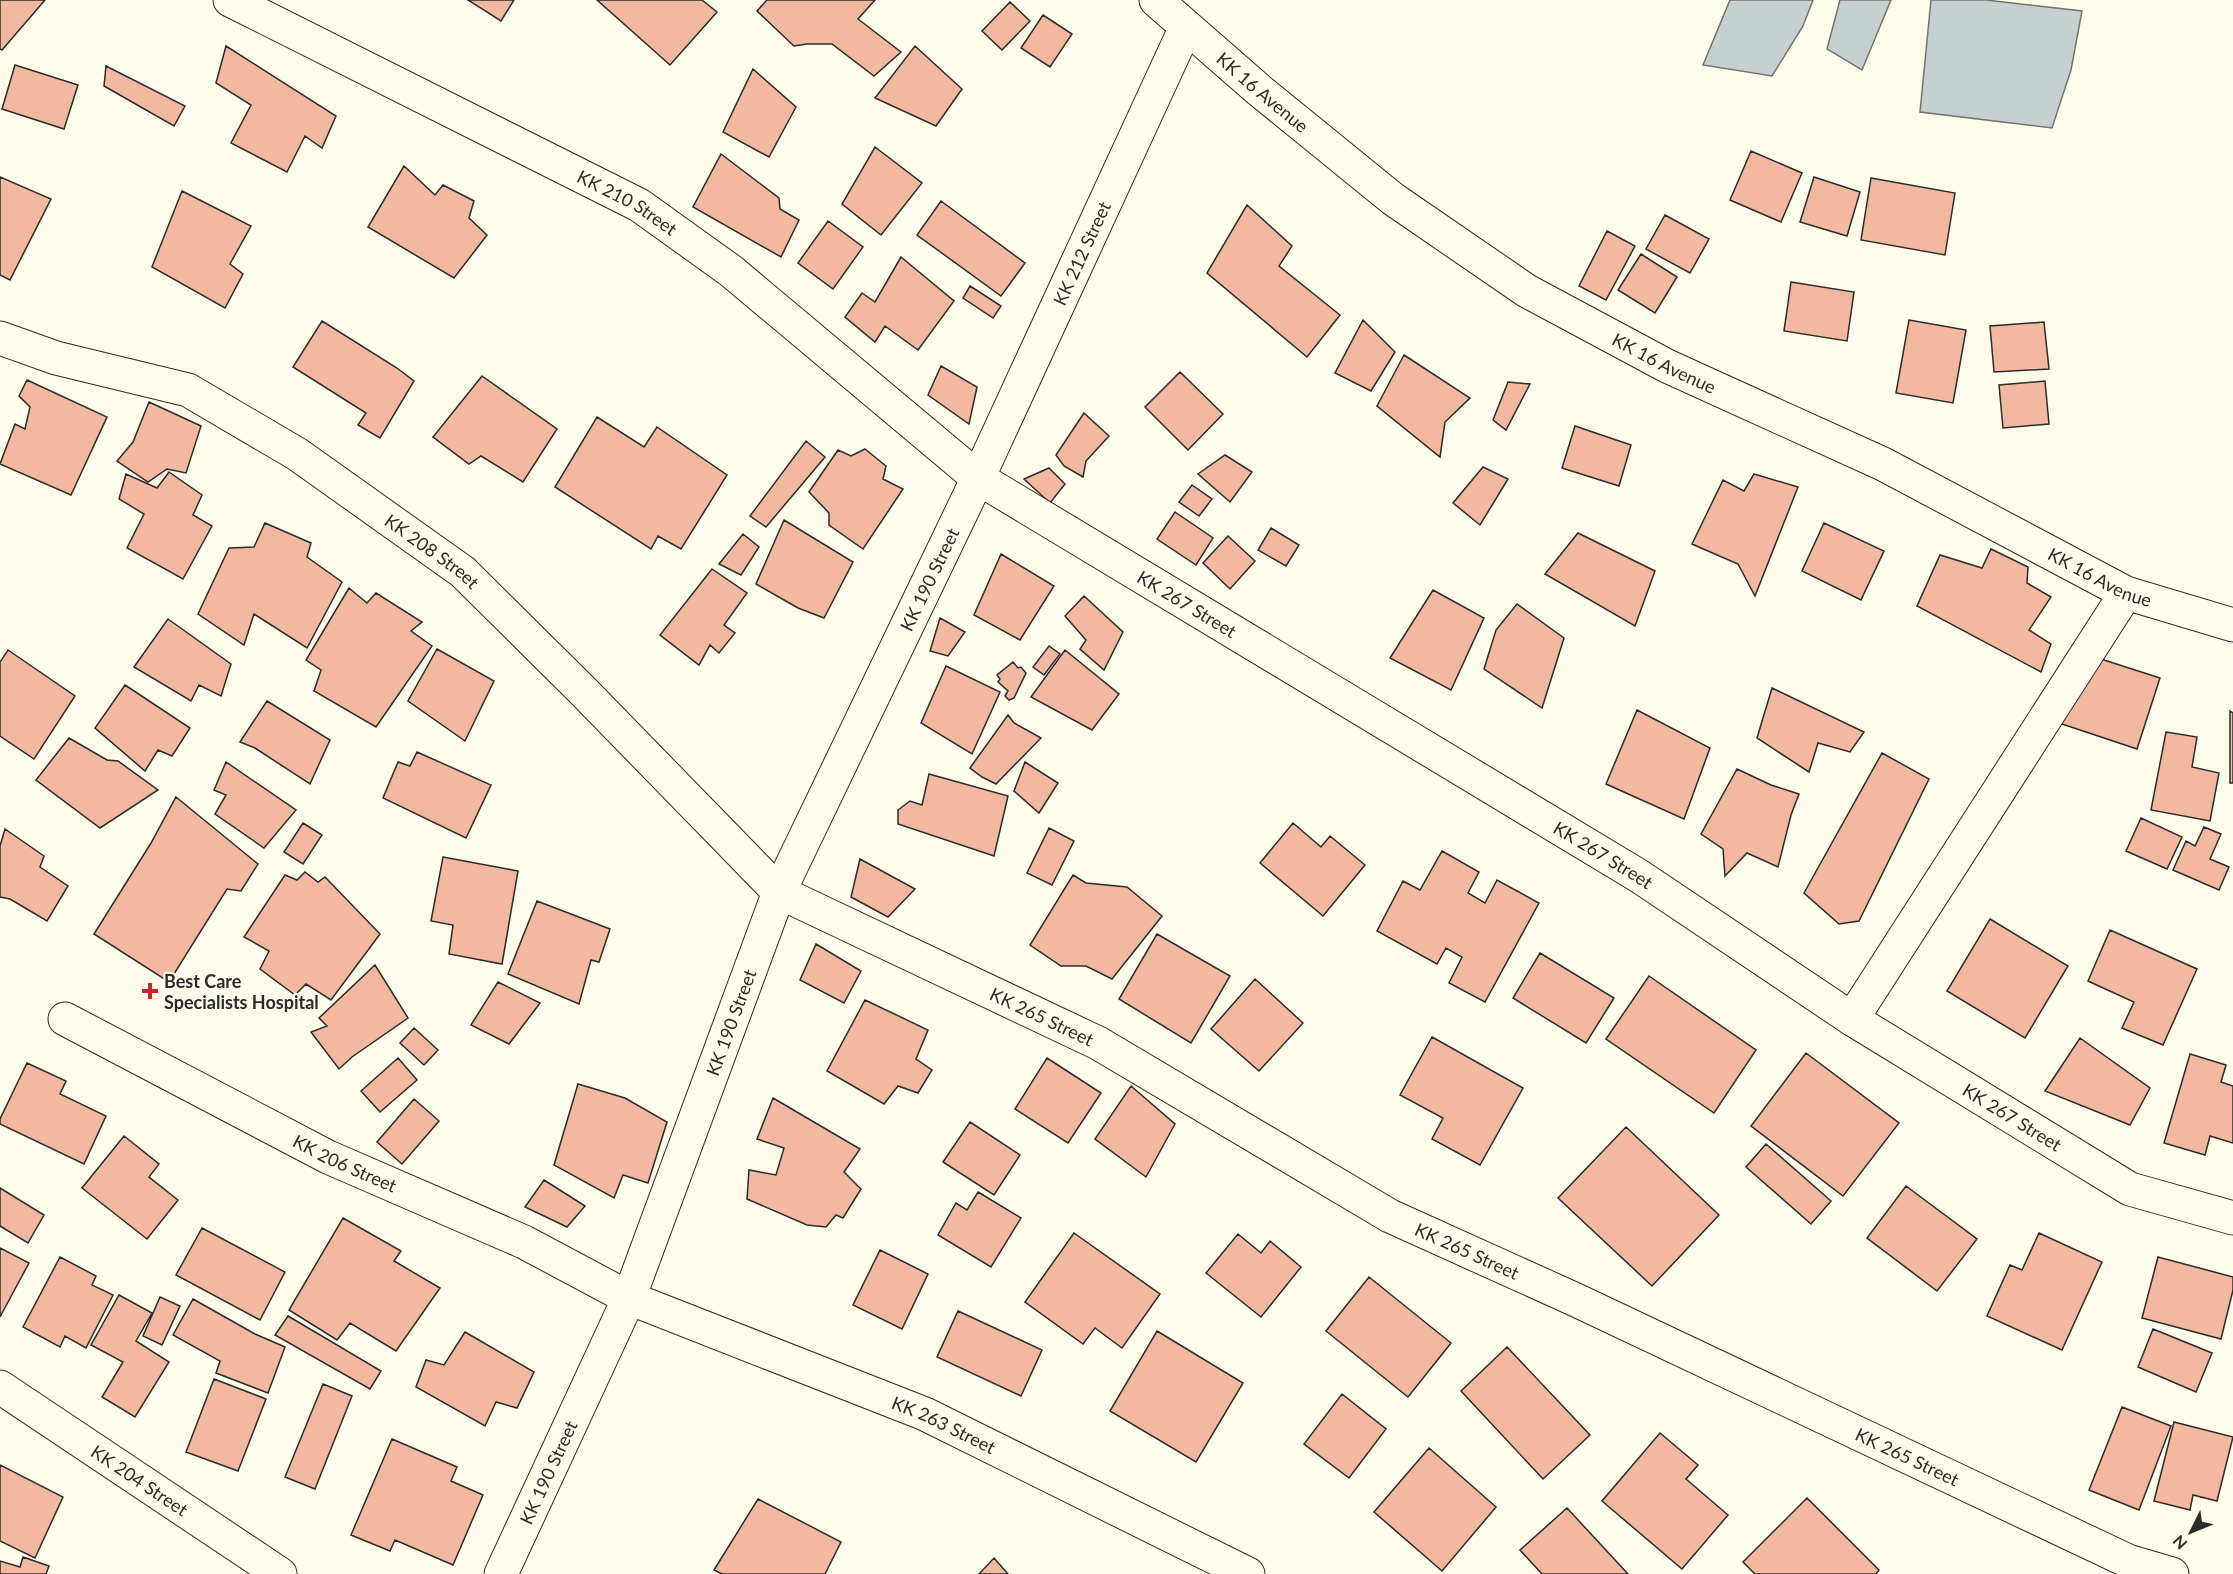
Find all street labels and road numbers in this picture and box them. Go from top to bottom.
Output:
street label: KK 16 Avenue [1212,47,1313,137]
street label: KK 210 Street [574,165,682,240]
street label: KK 212 Street [1048,197,1115,309]
street label: KK 16 Avenue [1609,328,1719,398]
street label: KK 208 Street [381,509,484,593]
street label: KK 190 Street [895,524,964,634]
street label: KK 16 Avenue [2044,543,2154,611]
street label: KK 267 Street [1133,566,1241,642]
street label: KK 267 Street [1550,816,1658,893]
street label: KK 190 Street [701,966,761,1079]
street label: KK 265 Street [987,983,1098,1051]
street label: KK 267 Street [1959,1078,2066,1156]
street label: KK 206 Street [289,1130,401,1197]
street label: KK 265 Street [1412,1218,1523,1284]
street label: KK 263 Street [889,1391,1000,1458]
street label: KK 190 Street [515,1417,582,1528]
street label: KK 265 Street [1852,1423,1963,1491]
street label: KK 204 Street [87,1440,193,1521]

